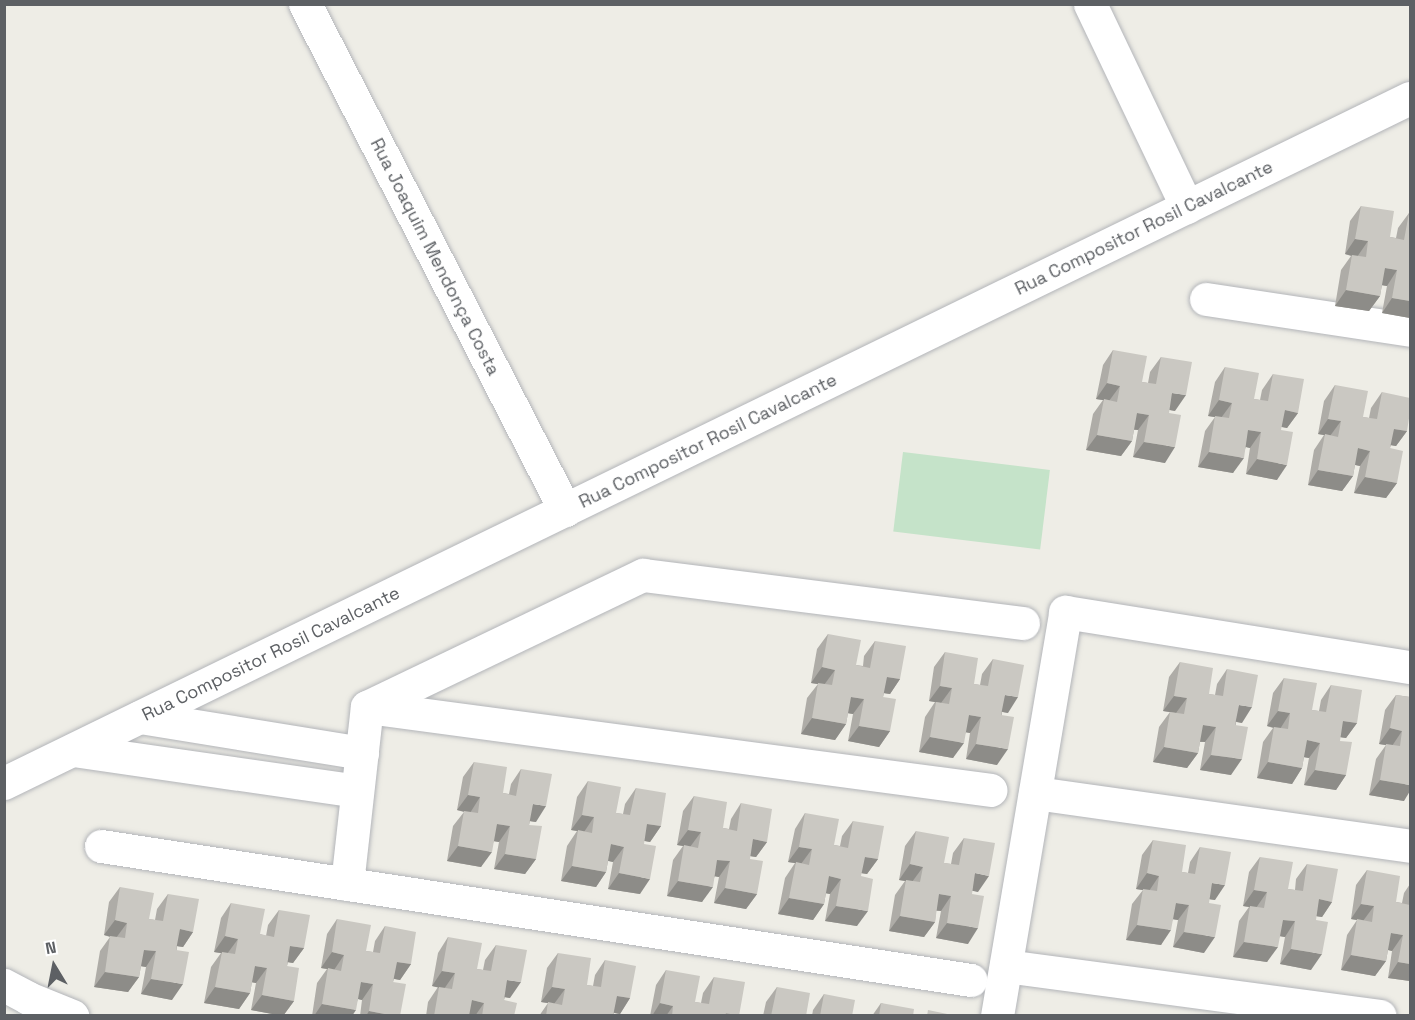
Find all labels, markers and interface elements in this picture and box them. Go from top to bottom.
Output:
street label: Rua Joaquim Mendonça Costa [366,135,504,379]
street label: Rua Compositor Rosil Cavalcante [1012,156,1276,300]
street label: Rua Compositor Rosil Cavalcante [576,369,840,513]
street label: Rua Compositor Rosil Cavalcante [139,582,403,726]
north arrow [24,936,84,996]
text: N [44,937,58,959]

